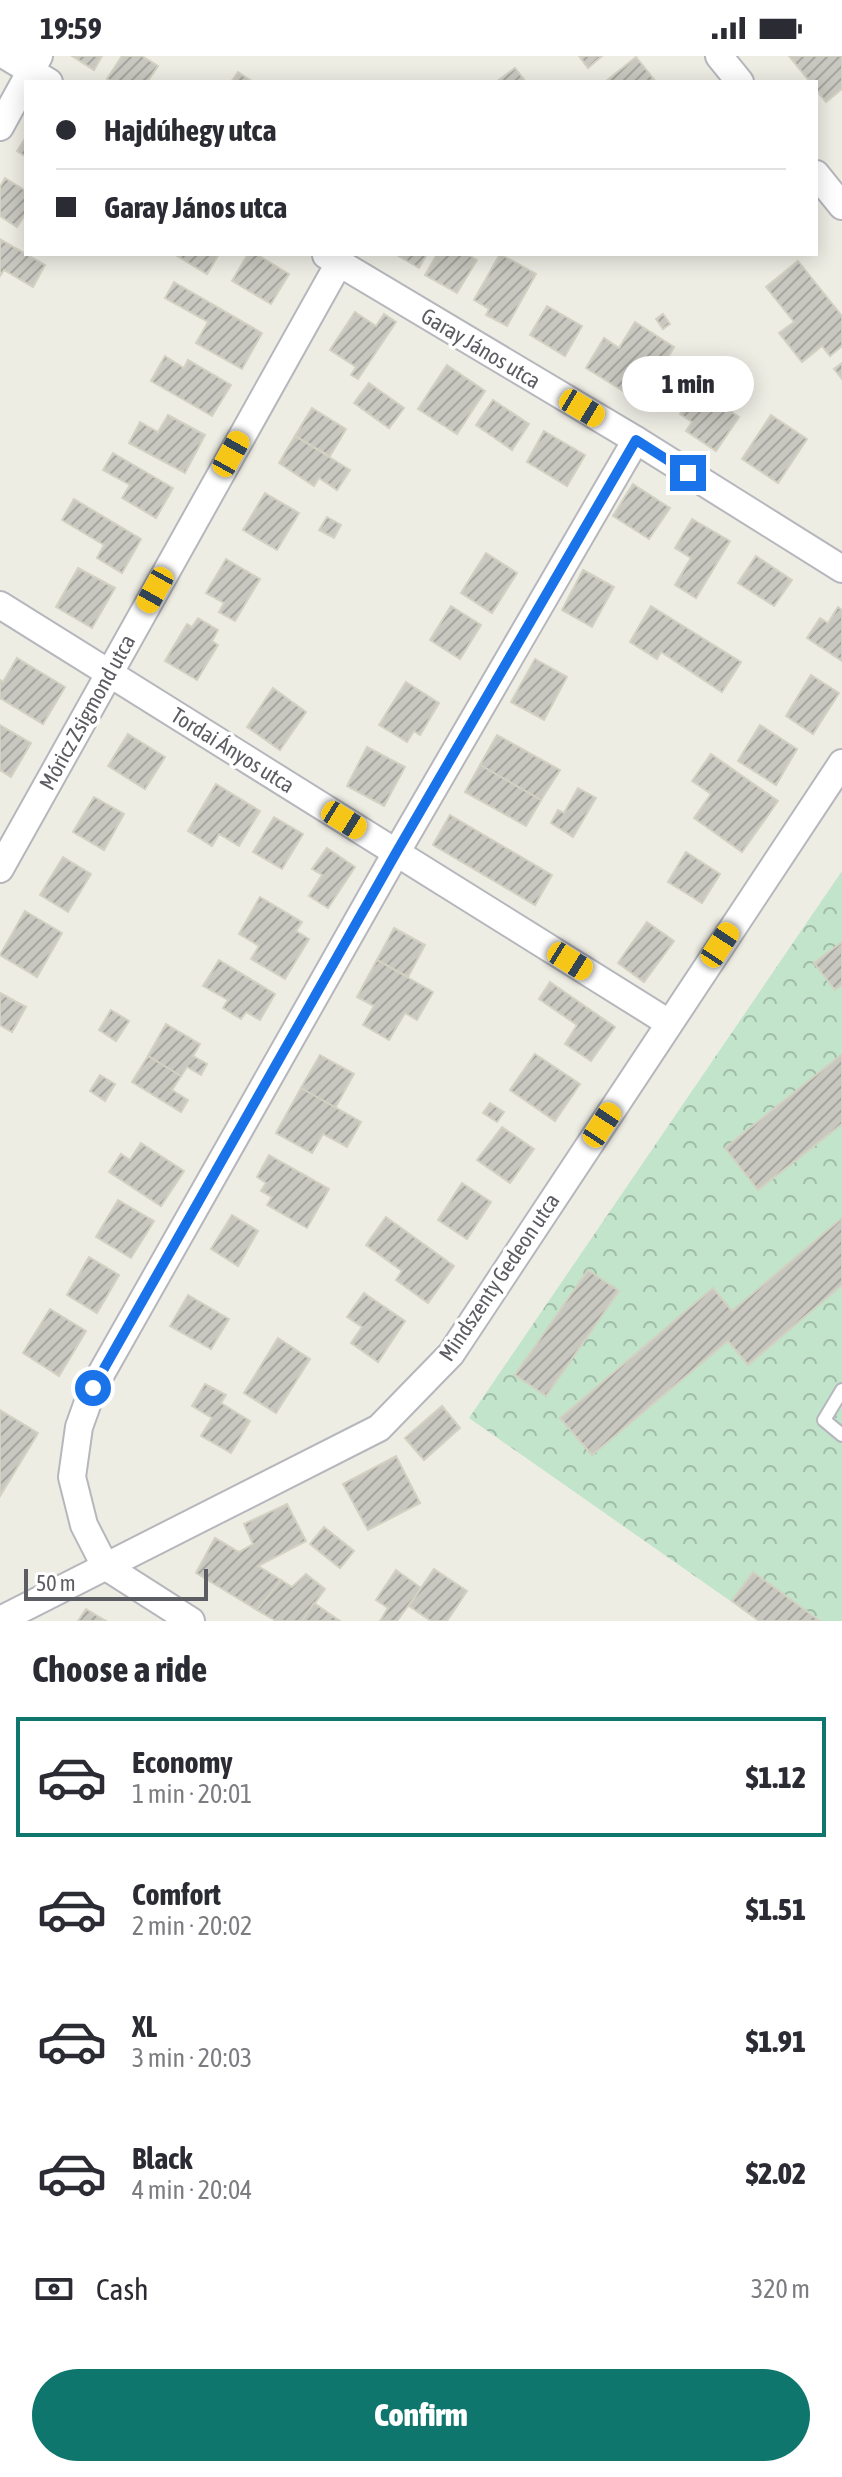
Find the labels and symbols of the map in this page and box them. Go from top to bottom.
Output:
street label: Garay János utca [417,302,545,394]
callout: 1 min [622,357,754,413]
car [555,385,609,431]
car [209,427,253,481]
route end [670,455,706,491]
car [133,563,177,617]
street label: Móricz Zsigmond utca [34,630,140,794]
street label: Tordai Ányos utca [167,702,299,798]
car [317,797,371,843]
car [697,918,743,972]
car [543,938,597,984]
car [579,1098,625,1152]
street label: Mindszenty Gedeon utca [433,1188,565,1366]
route start [75,1370,111,1406]
scale bar [24,1565,208,1601]

